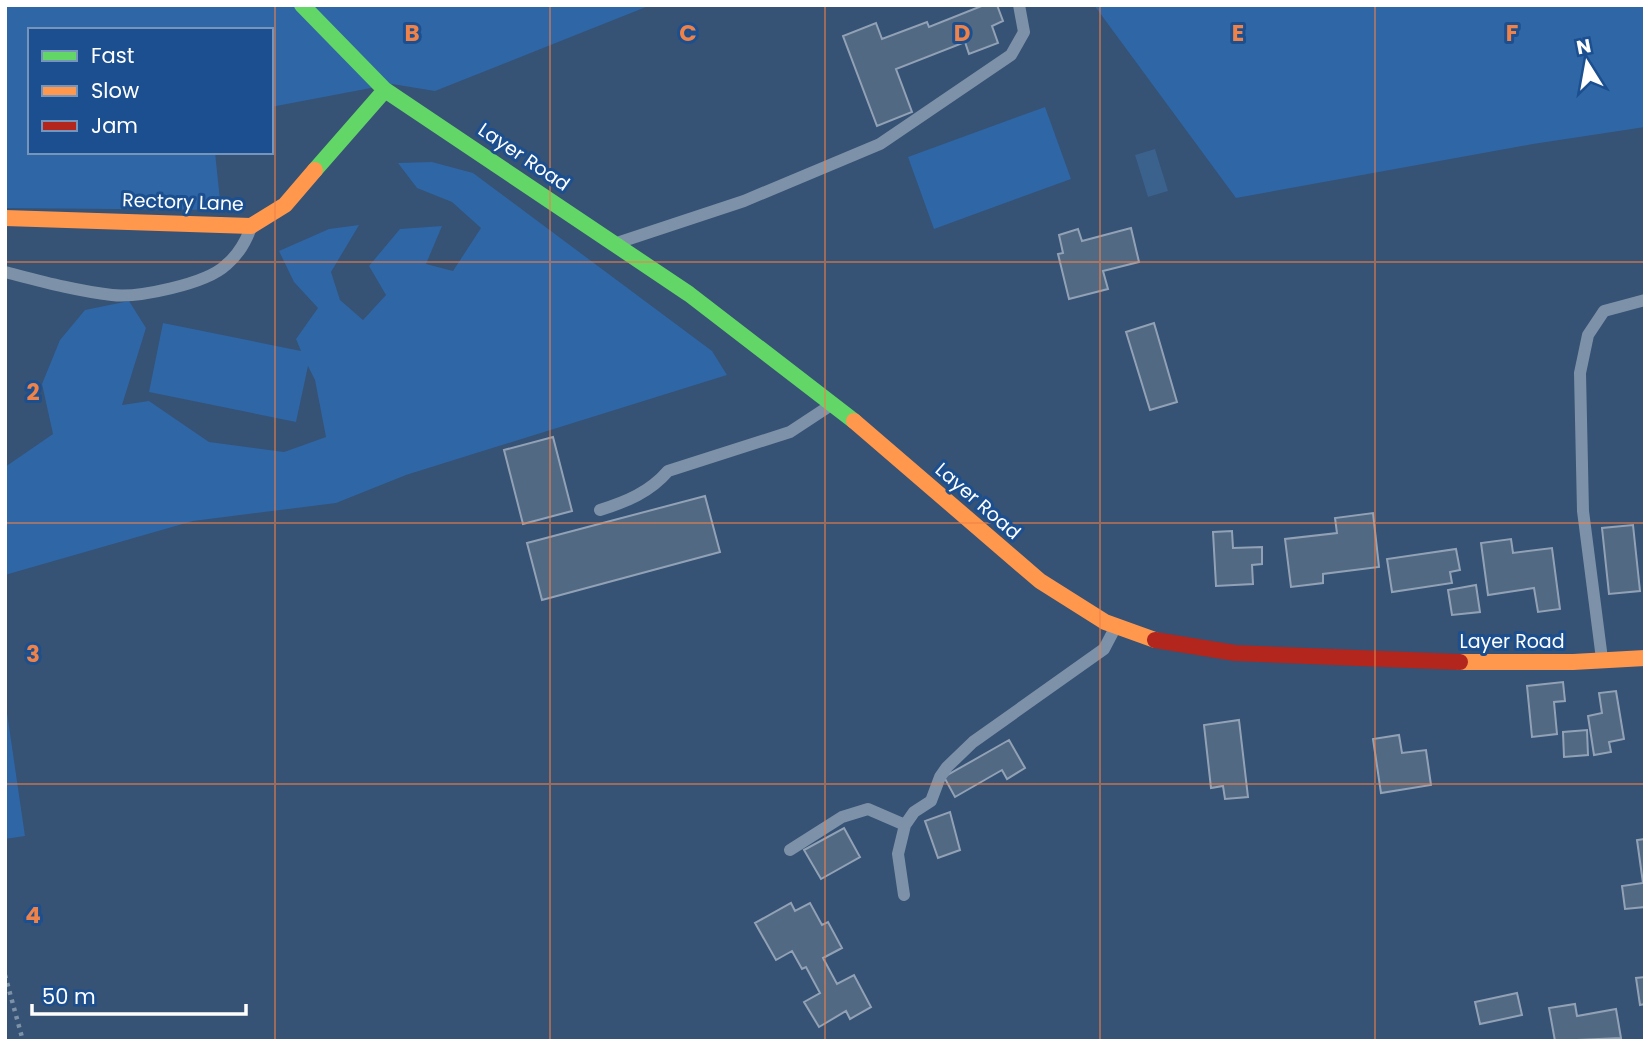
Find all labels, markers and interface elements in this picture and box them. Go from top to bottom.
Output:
text: B [404,17,420,49]
text: C [679,17,697,49]
text: D [954,17,970,49]
text: E [1232,17,1244,49]
text: F [1506,17,1518,49]
legend [28,28,273,154]
north arrow [1552,28,1622,98]
text: N [1574,32,1593,61]
text: Fast [91,41,134,70]
text: Slow [91,76,139,105]
text: Jam [91,111,138,140]
street label: Layer Road [473,116,575,198]
street label: Rectory Lane [122,186,244,218]
text: 2 [26,376,40,408]
street label: Layer Road [929,456,1027,546]
street label: Layer Road [1459,628,1565,655]
text: 3 [26,638,40,670]
text: 4 [25,899,41,931]
scale bar [32,972,245,1016]
text: 50 m [42,982,96,1011]

